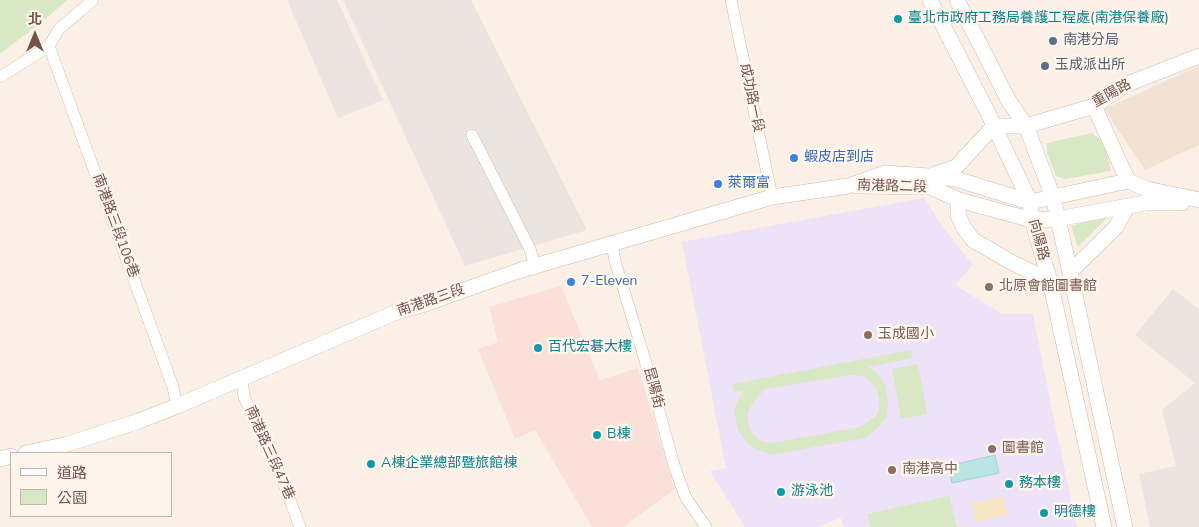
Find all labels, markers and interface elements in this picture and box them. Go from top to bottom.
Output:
north arrow [10,10,60,60]
text: 北 [28,10,42,29]
place label: 臺北市政府工務局養護工程處(南港保養廠) [908,11,1169,27]
marker: 臺北市政府工務局養護工程處(南港保養廠) [892,13,904,25]
place label: 南港分局 [1063,33,1119,49]
marker: 南港分局 [1047,35,1059,47]
place label: 玉成派出所 [1055,58,1125,74]
marker: 玉成派出所 [1039,60,1051,72]
street label: 成功路一段 [736,62,766,134]
street label: 重陽路 [1090,76,1134,112]
place label: 蝦皮店到店 [804,150,874,166]
marker: 蝦皮店到店 [788,152,800,164]
street label: 南港路三段106巷 [88,172,142,280]
place label: 萊爾富 [728,176,770,192]
street label: 南港路二段 [857,177,927,197]
marker: 萊爾富 [712,178,724,190]
street label: 向陽路 [1024,218,1052,262]
place label: 7-Eleven [581,274,637,290]
marker: 7-Eleven [565,276,577,288]
place label: 北原會館圖書館 [999,279,1097,295]
marker: 北原會館圖書館 [983,281,995,293]
street label: 南港路三段 [395,282,467,320]
place label: 玉成國小 [878,327,934,343]
marker: 玉成國小 [862,329,874,341]
place label: 百代宏碁大樓 [548,340,632,356]
marker: 百代宏碁大樓 [532,342,544,354]
street label: 昆陽街 [639,366,667,410]
street label: 南港路三段47巷 [241,404,297,502]
place label: B棟 [607,427,630,443]
marker: B棟 [591,429,603,441]
place label: 圖書館 [1002,441,1044,457]
marker: 圖書館 [986,443,998,455]
legend [10,452,172,517]
place label: A棟企業總部暨旅館棟 [381,456,517,472]
marker: A棟企業總部暨旅館棟 [365,458,377,470]
place label: 南港高中 [902,462,958,478]
text: 道路 [57,463,87,483]
marker: 南港高中 [886,464,898,476]
place label: 務本樓 [1019,476,1061,492]
marker: 務本樓 [1003,478,1015,490]
place label: 游泳池 [791,484,833,500]
marker: 游泳池 [775,486,787,498]
text: 公園 [57,488,87,508]
place label: 明德樓 [1054,505,1096,521]
marker: 明德樓 [1038,507,1050,519]

